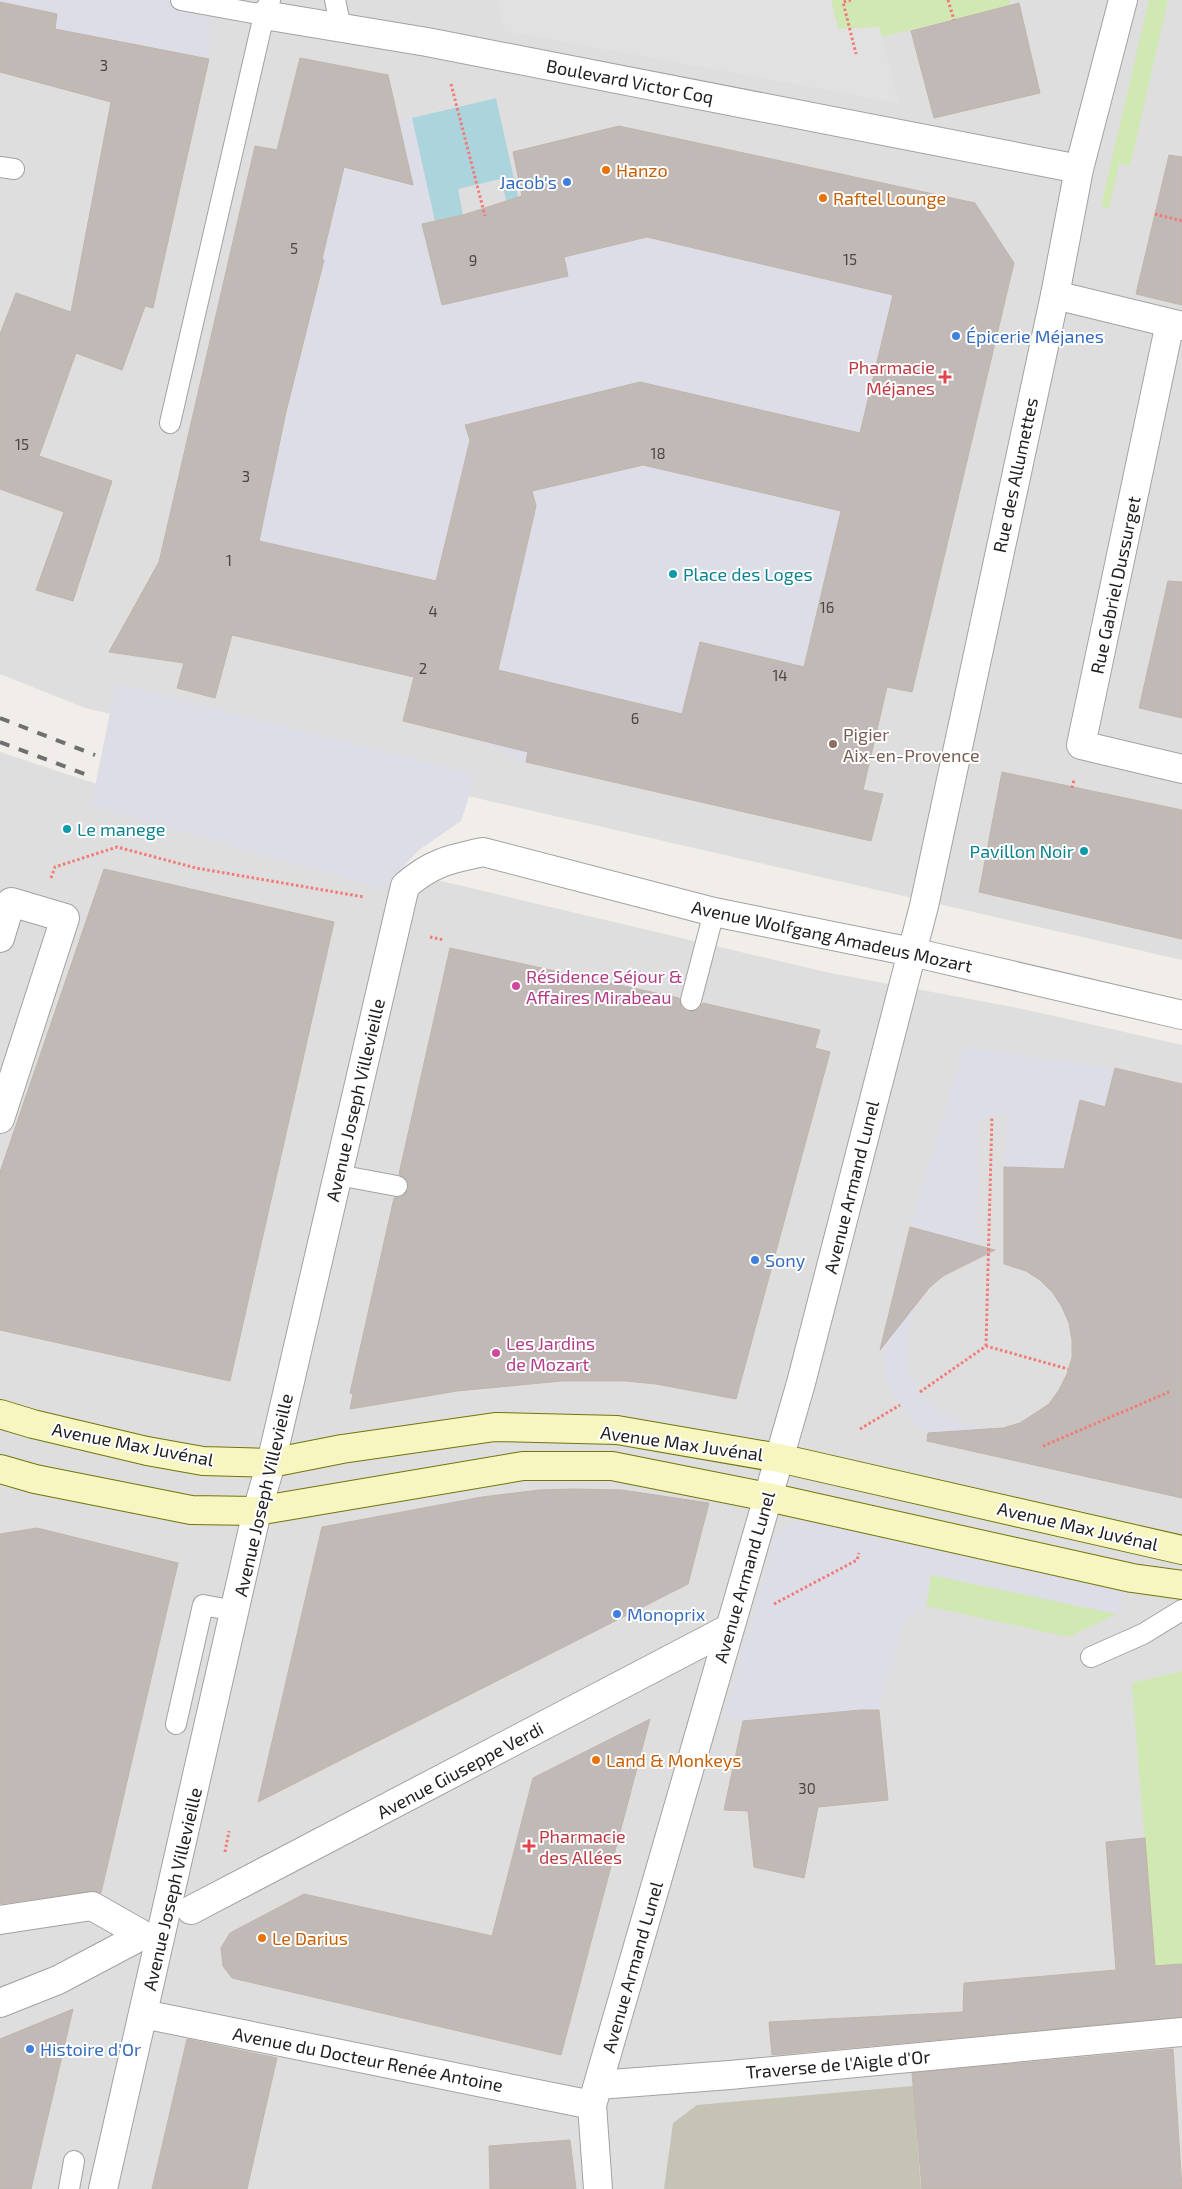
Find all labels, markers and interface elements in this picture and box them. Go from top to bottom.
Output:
street label: Boulevard Victor Coq [545,54,715,108]
house number: 3 [100,56,108,74]
place label: Hanzo [616,159,668,181]
marker: Hanzo [600,164,612,176]
place label: Jacob's [499,171,557,193]
marker: Jacob's [561,176,573,188]
place label: Raftel Lounge [833,187,946,209]
marker: Raftel Lounge [817,192,829,204]
house number: 5 [290,239,298,257]
house number: 15 [843,250,857,268]
house number: 9 [469,251,477,269]
place label: Épicerie Méjanes [966,325,1104,347]
marker: Épicerie Méjanes [950,330,962,342]
place label: Pharmacie Méjanes [848,356,935,399]
marker: Pharmacie Méjanes [939,371,951,383]
street label: Rue des Allumettes [988,395,1042,555]
house number: 15 [15,435,29,453]
house number: 18 [650,444,666,462]
house number: 3 [242,467,250,485]
street label: Rue Gabriel Dussurget [1085,494,1145,676]
house number: 1 [226,551,232,569]
place label: Place des Loges [683,563,813,585]
marker: Place des Loges [667,568,679,580]
house number: 16 [820,598,834,616]
house number: 4 [428,602,438,620]
house number: 2 [419,659,427,677]
house number: 14 [772,666,788,684]
house number: 6 [631,709,639,727]
place label: Pigier Aix-en-Provence [843,723,980,766]
marker: Pigier Aix-en-Provence [827,738,839,750]
place label: Le manege [77,818,165,840]
marker: Le manege [61,823,73,835]
place label: Pavillon Noir [970,840,1074,862]
marker: Pavillon Noir [1078,845,1090,857]
street label: Avenue Wolfgang Amadeus Mozart [690,895,975,977]
place label: Résidence Séjour & Affaires Mirabeau [526,965,683,1008]
marker: Résidence Séjour & Affaires Mirabeau [510,980,522,992]
street label: Avenue Joseph Villevieille [321,996,389,1204]
street label: Avenue Armand Lunel [819,1097,883,1276]
place label: Sony [765,1249,806,1271]
marker: Sony [749,1254,761,1266]
place label: Les Jardins de Mozart [506,1332,595,1375]
marker: Les Jardins de Mozart [490,1347,502,1359]
street label: Avenue Joseph Villevieille [229,1391,297,1599]
street label: Avenue Max Juvénal [50,1418,216,1471]
street label: Avenue Max Juvénal [599,1421,766,1465]
street label: Avenue Armand Lunel [709,1488,779,1665]
street label: Avenue Max Juvénal [995,1497,1161,1555]
place label: Monoprix [627,1603,706,1625]
marker: Monoprix [611,1608,623,1620]
street label: Avenue Giuseppe Verdi [373,1717,547,1823]
place label: Land & Monkeys [606,1749,741,1771]
marker: Land & Monkeys [590,1754,602,1766]
house number: 30 [798,1779,816,1797]
street label: Avenue Joseph Villevieille [138,1785,206,1993]
place label: Pharmacie des Allées [539,1825,626,1868]
marker: Pharmacie des Allées [523,1840,535,1852]
street label: Avenue Armand Lunel [597,1878,667,2055]
place label: Le Darius [272,1927,348,1949]
marker: Le Darius [256,1932,268,1944]
street label: Avenue du Docteur Renée Antoine [231,2022,505,2096]
place label: Histoire d'Or [40,2038,141,2060]
marker: Histoire d'Or [24,2043,36,2055]
street label: Traverse de l'Aigle d'Or [745,2045,931,2083]

